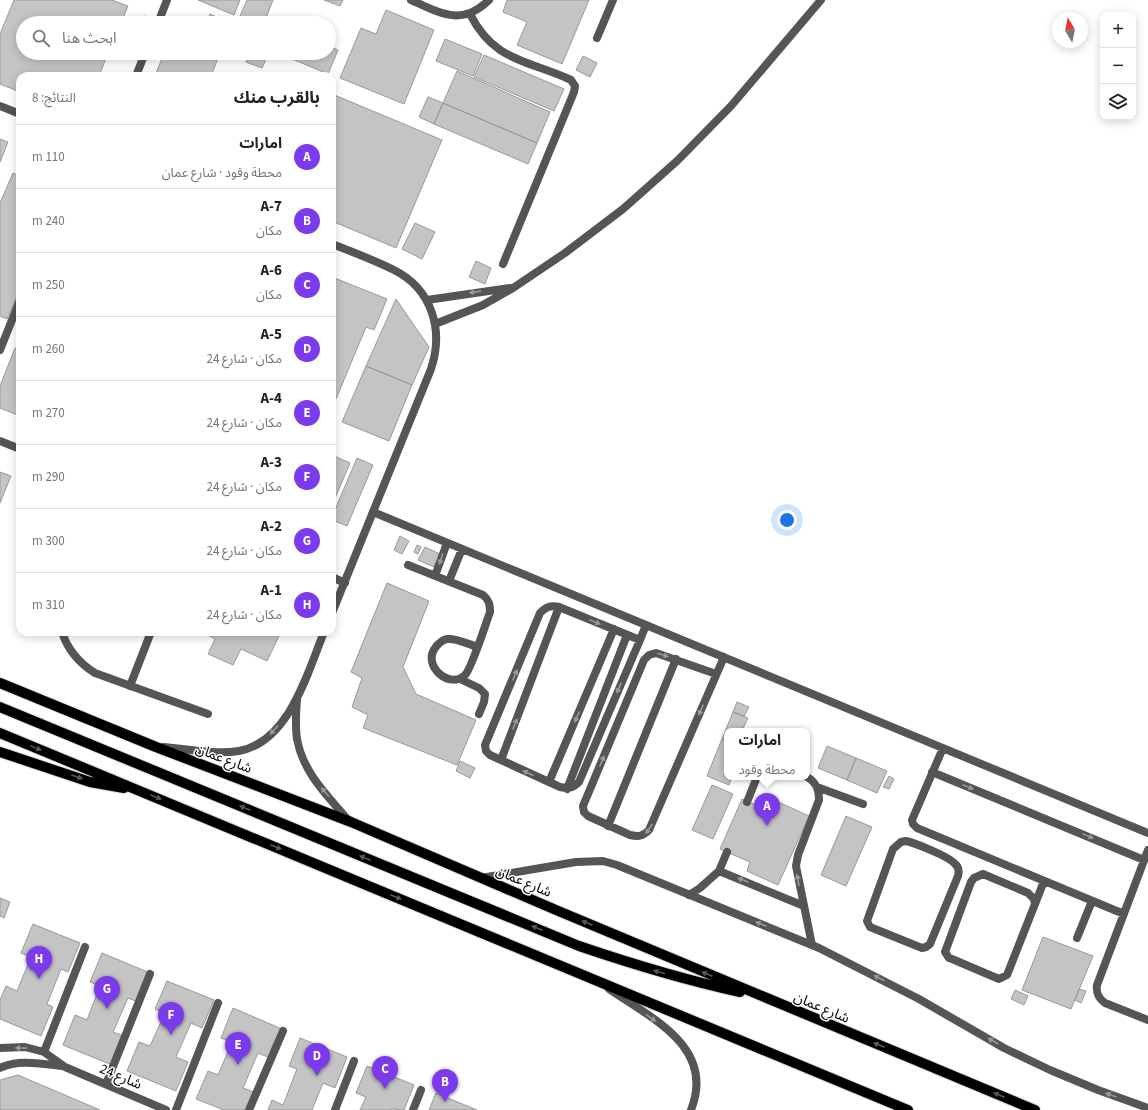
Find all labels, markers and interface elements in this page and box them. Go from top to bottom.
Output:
north arrow [1052,12,1088,48]
map controls [1100,12,1136,120]
button: + [1100,12,1136,48]
search box [16,16,336,60]
icon: search [30,27,52,49]
text: ابحث هنا [62,28,117,49]
button: − [1100,48,1136,84]
button: layers [1100,84,1136,120]
text: بالقرب منك [234,86,320,110]
text: النتائج: 8 [32,89,76,107]
text: امارات [239,133,282,154]
text: 110 m [32,148,65,166]
text: A [303,148,311,166]
text: محطة وقود · شارع عمان [162,164,282,182]
text: A-7 [261,196,282,217]
text: 240 m [32,212,65,230]
text: B [303,212,311,230]
text: مكان [256,222,282,240]
text: A-6 [261,260,282,281]
text: 250 m [32,276,65,294]
text: C [303,276,311,294]
text: مكان [256,286,282,304]
one-way arrow [468,289,481,296]
text: A-5 [261,324,282,345]
text: 260 m [32,340,65,358]
text: D [303,340,311,358]
text: مكان · شارع 24 [207,350,282,368]
text: A-4 [261,388,282,409]
text: 270 m [32,404,65,422]
text: E [303,404,311,422]
text: مكان · شارع 24 [207,414,282,432]
text: A-3 [261,452,282,473]
text: 290 m [32,468,65,486]
text: F [304,468,310,486]
text: مكان · شارع 24 [207,478,282,496]
your location [777,510,797,530]
text: A-2 [261,516,282,537]
text: 300 m [32,532,65,550]
text: G [303,532,311,550]
text: مكان · شارع 24 [207,542,282,560]
one-way arrow [438,554,444,566]
text: A-1 [261,580,282,601]
text: 310 m [32,596,65,614]
text: H [303,596,311,614]
text: مكان · شارع 24 [207,606,282,624]
one-way arrow [590,619,602,625]
one-way arrow [657,652,669,658]
one-way arrow [512,669,518,681]
one-way arrow [616,683,622,694]
one-way arrow [698,705,704,716]
one-way arrow [574,711,580,722]
one-way arrow [512,717,518,729]
one-way arrow [270,725,279,735]
popup [724,728,810,780]
text: امارات [738,730,781,751]
street label: شارع عمان [193,739,255,779]
one-way arrow [31,745,43,751]
one-way arrow [600,754,606,766]
text: محطة وقود [738,761,796,779]
one-way arrow [523,770,534,776]
one-way arrow [71,775,83,781]
one-way arrow [963,784,974,790]
one-way arrow [321,787,330,798]
pin: A [754,793,780,826]
one-way arrow [151,795,163,801]
one-way arrow [239,805,250,811]
one-way arrow [645,823,652,835]
one-way arrow [1083,834,1095,840]
one-way arrow [271,845,283,851]
one-way arrow [358,854,370,860]
street label: شارع عمان [493,861,555,903]
one-way arrow [794,874,800,886]
one-way arrow [736,877,748,883]
one-way arrow [391,894,402,900]
one-way arrow [582,920,593,926]
one-way arrow [755,921,767,928]
one-way arrow [530,925,542,931]
pin: H [26,946,52,979]
one-way arrow [653,969,665,975]
one-way arrow [701,970,713,976]
one-way arrow [874,975,885,981]
pin: G [94,976,120,1009]
street label: شارع عمان [791,987,853,1029]
pin: F [158,1002,184,1035]
one-way arrow [645,1014,656,1022]
pin: E [225,1032,251,1065]
one-way arrow [987,1037,999,1044]
one-way arrow [873,1042,884,1048]
pin: D [304,1043,330,1076]
one-way arrow [15,1044,27,1051]
pin: C [372,1056,398,1089]
street label: شارع 24 [96,1059,145,1095]
pin: B [432,1069,458,1102]
one-way arrow [1105,1091,1117,1097]
one-way arrow [993,1092,1004,1098]

